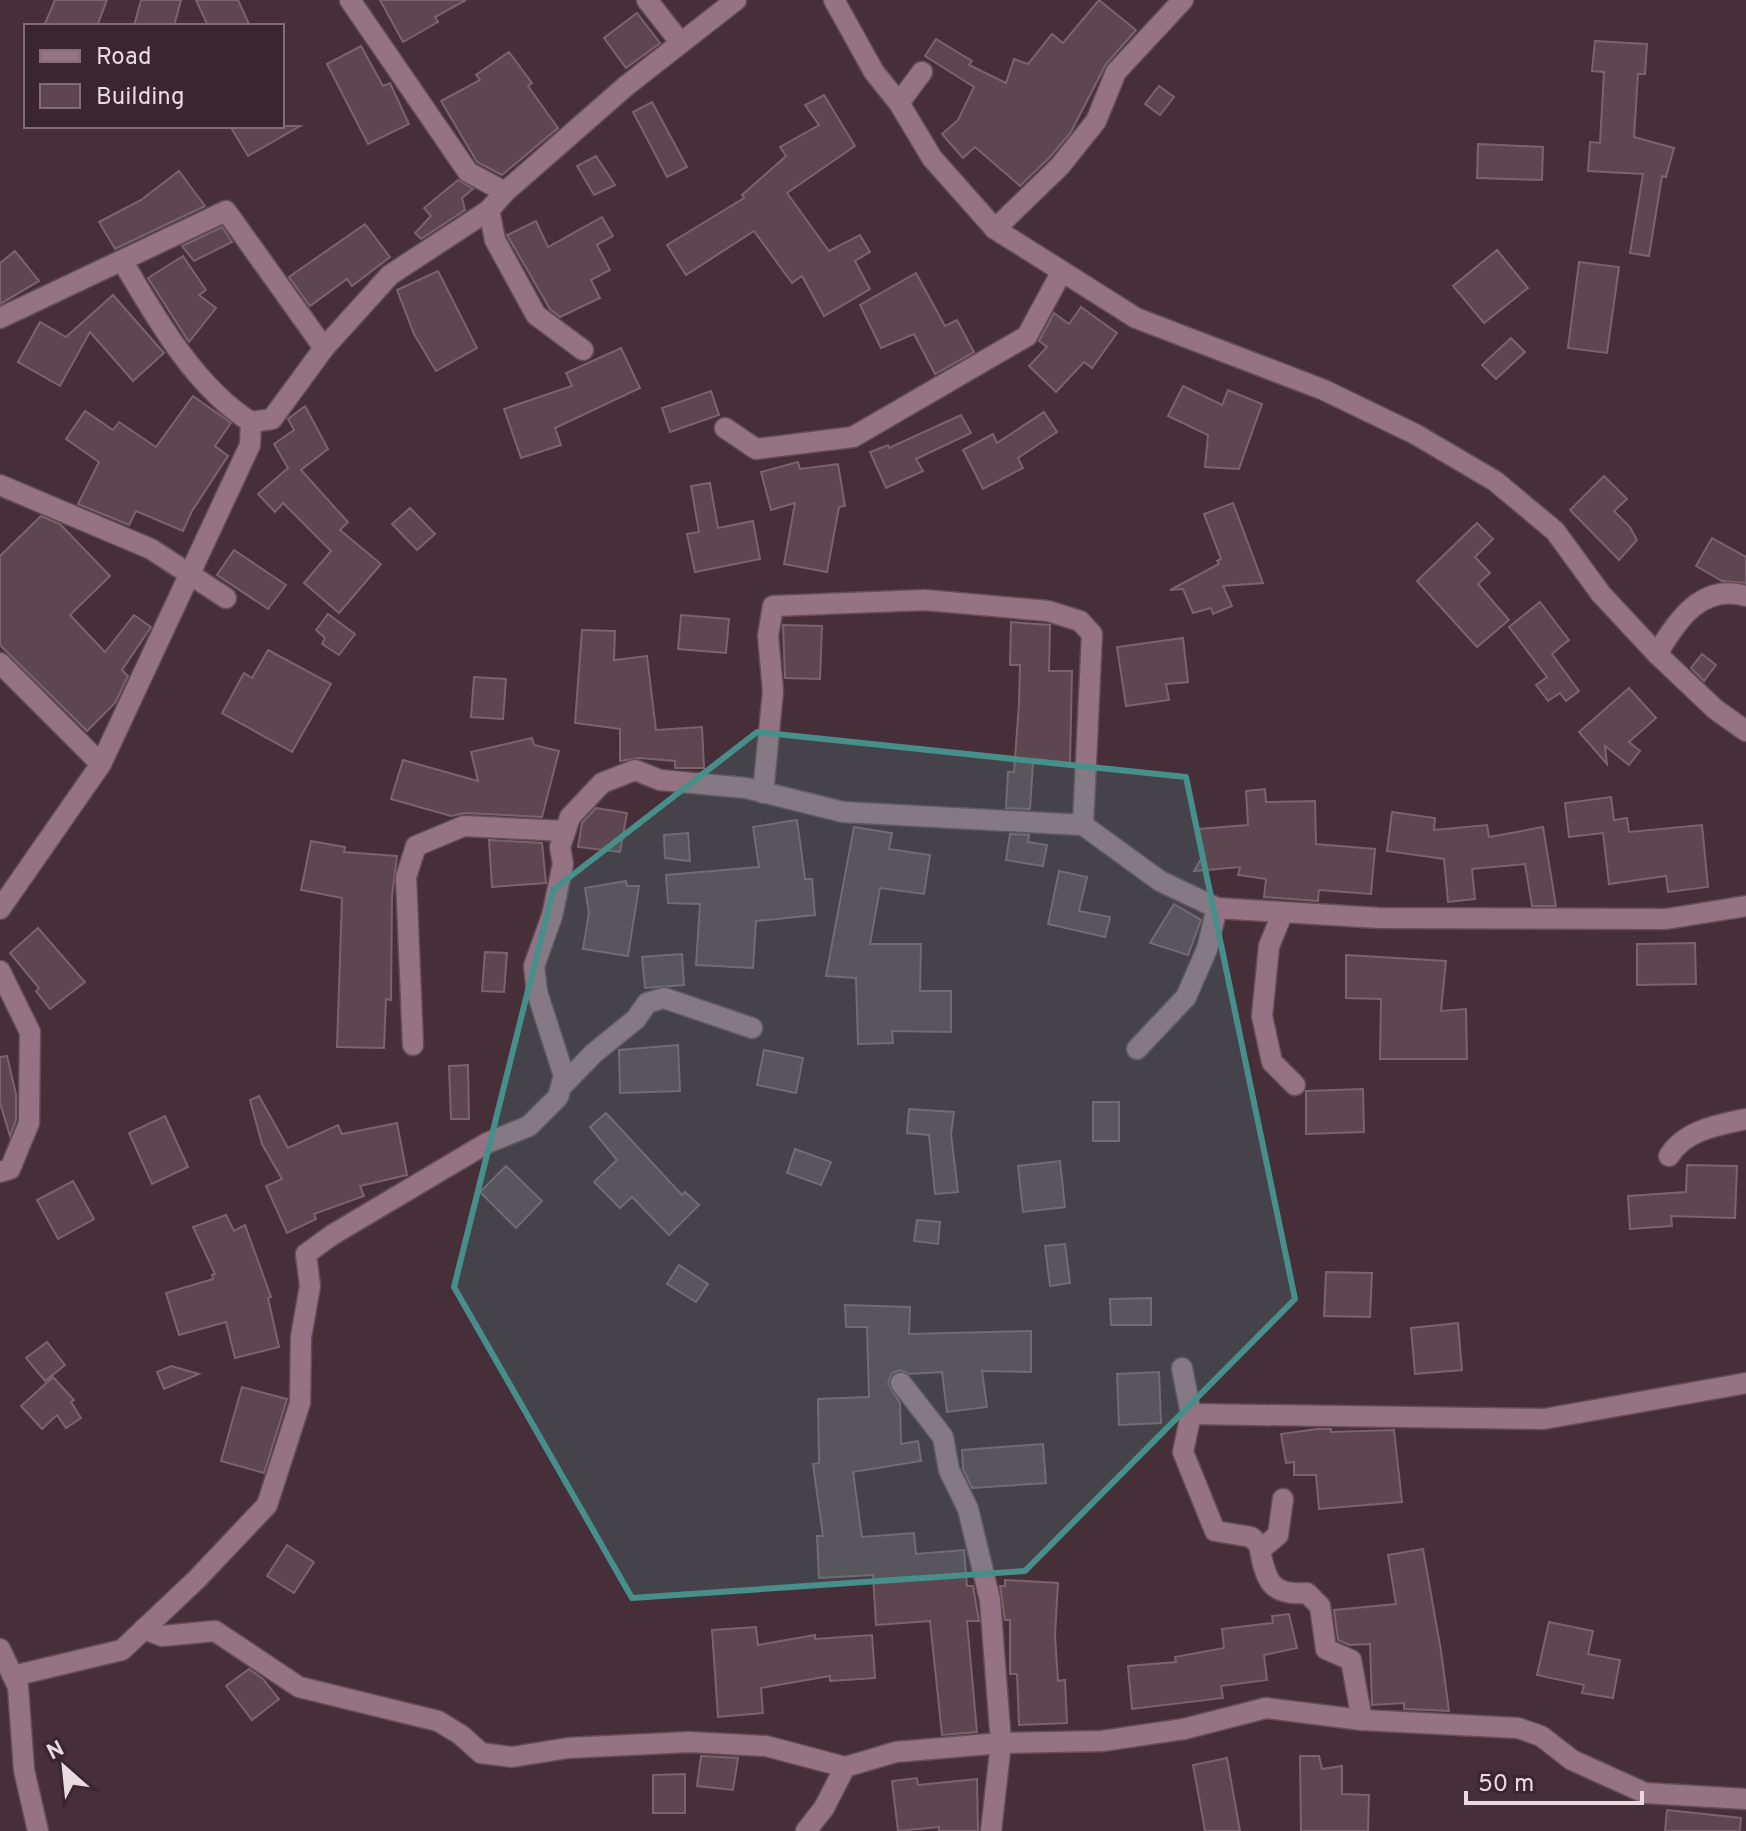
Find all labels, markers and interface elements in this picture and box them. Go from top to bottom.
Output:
legend [24,24,284,128]
text: Road [96,43,152,73]
text: Building [96,83,185,113]
north arrow [24,1727,104,1807]
text: N [43,1736,69,1767]
scale bar [1466,1755,1642,1805]
text: 50 m [1478,1770,1534,1800]

